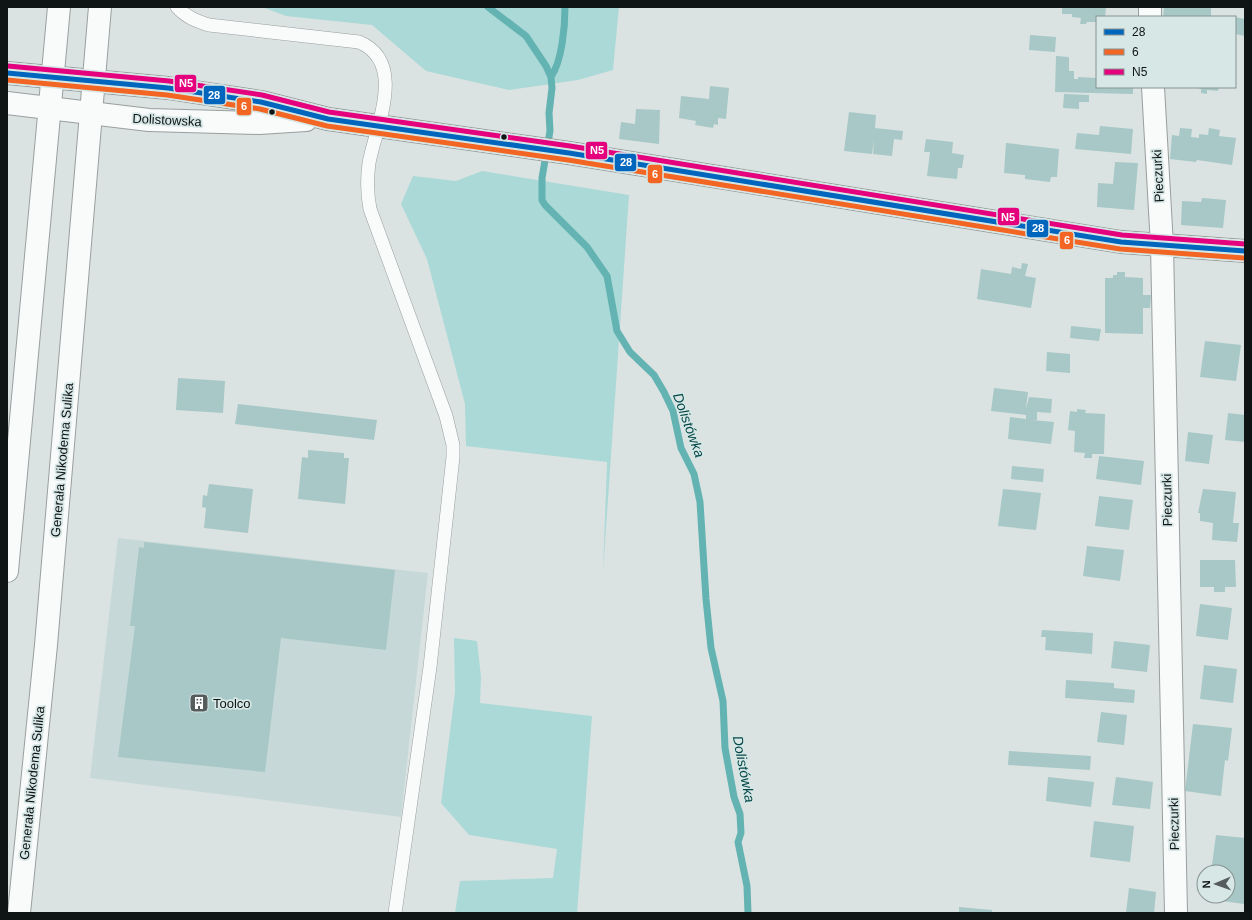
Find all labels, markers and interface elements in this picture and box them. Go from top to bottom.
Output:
legend [1096,16,1236,88]
text: 28 [1132,25,1146,39]
text: 6 [1132,45,1139,59]
text: N5 [1132,65,1148,79]
line badge: N5 [174,74,197,93]
text: N5 [179,77,193,89]
line badge: 28 [203,85,226,105]
text: 28 [208,89,220,101]
line badge: 6 [236,97,252,116]
text: 6 [241,100,247,112]
unlabelled marker [267,107,277,117]
street label: Dolistowska [132,111,203,129]
unlabelled marker [499,132,509,142]
line badge: N5 [585,141,608,160]
text: N5 [590,144,604,156]
street label: Pieczurki [1149,149,1167,203]
line badge: 28 [614,153,637,172]
text: 28 [620,156,632,168]
line badge: 6 [647,164,663,184]
text: 6 [652,168,658,180]
line badge: N5 [997,207,1020,226]
text: N5 [1001,211,1015,223]
line badge: 28 [1026,219,1049,238]
text: 28 [1032,222,1044,234]
line badge: 6 [1059,231,1074,250]
text: 6 [1064,234,1070,246]
street label: Generała Nikodema Sulika [48,382,76,538]
water label: Dolistówka [670,390,708,460]
street label: Pieczurki [1159,473,1175,527]
building icon: Toolco [188,692,210,714]
place label: Toolco [213,696,251,711]
street label: Generała Nikodema Sulika [16,705,48,861]
water label: Dolistówka [730,734,758,804]
street label: Pieczurki [1166,797,1182,851]
north arrow [1196,864,1236,904]
text: N [1200,880,1212,889]

